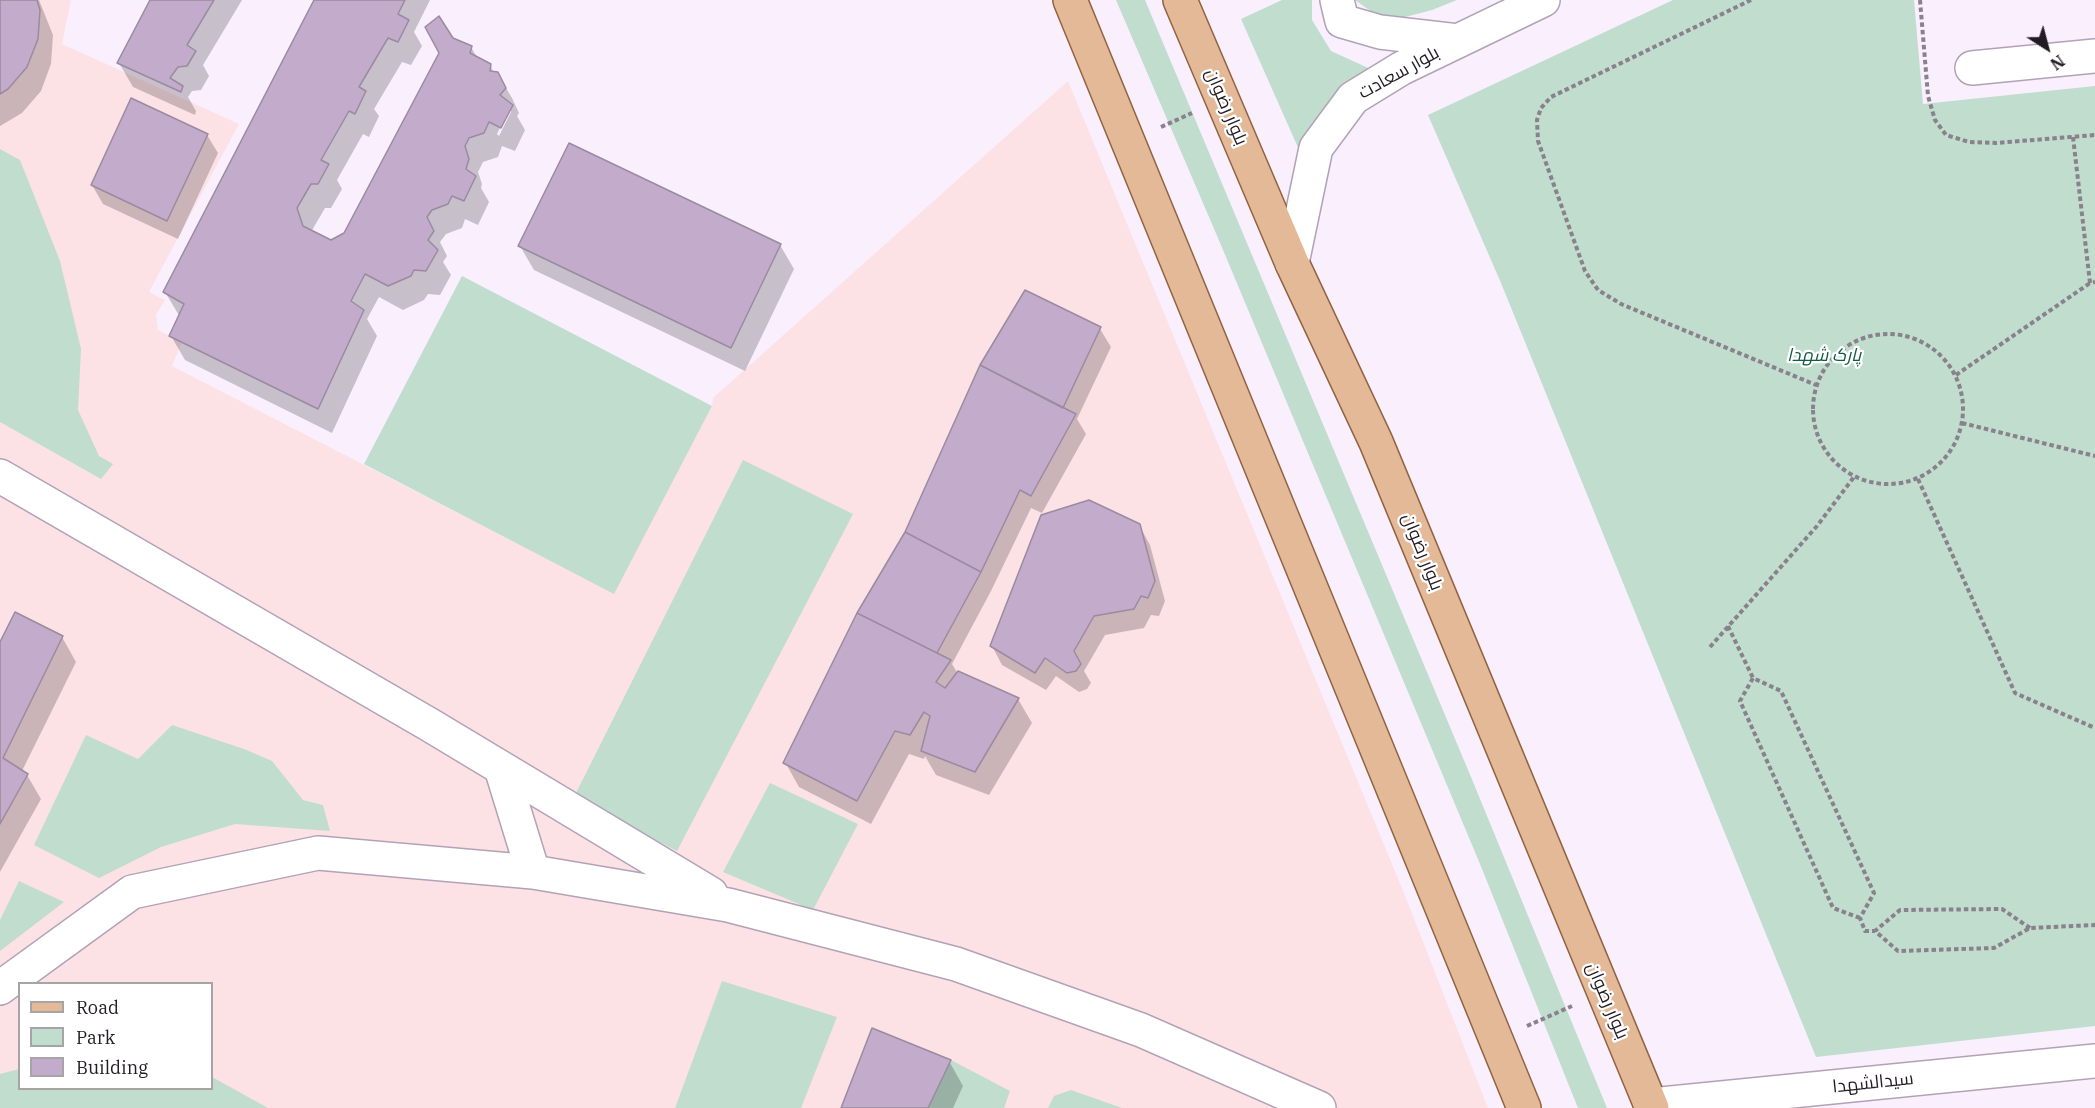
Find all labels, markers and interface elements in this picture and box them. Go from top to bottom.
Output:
north arrow [2017,18,2077,78]
street label: بلوار سعادت [1355,42,1443,104]
text: N [2047,51,2069,74]
street label: بلوار رضوان [1200,65,1252,149]
park label: پارک شهدا [1787,345,1861,367]
street label: بلوار رضوان [1397,510,1447,594]
street label: بلوار رضوان [1581,959,1633,1043]
legend [18,982,213,1090]
text: Road [76,996,119,1019]
text: Park [76,1026,115,1049]
text: Building [76,1056,148,1079]
street label: سیدالشهدا [1831,1068,1915,1098]

